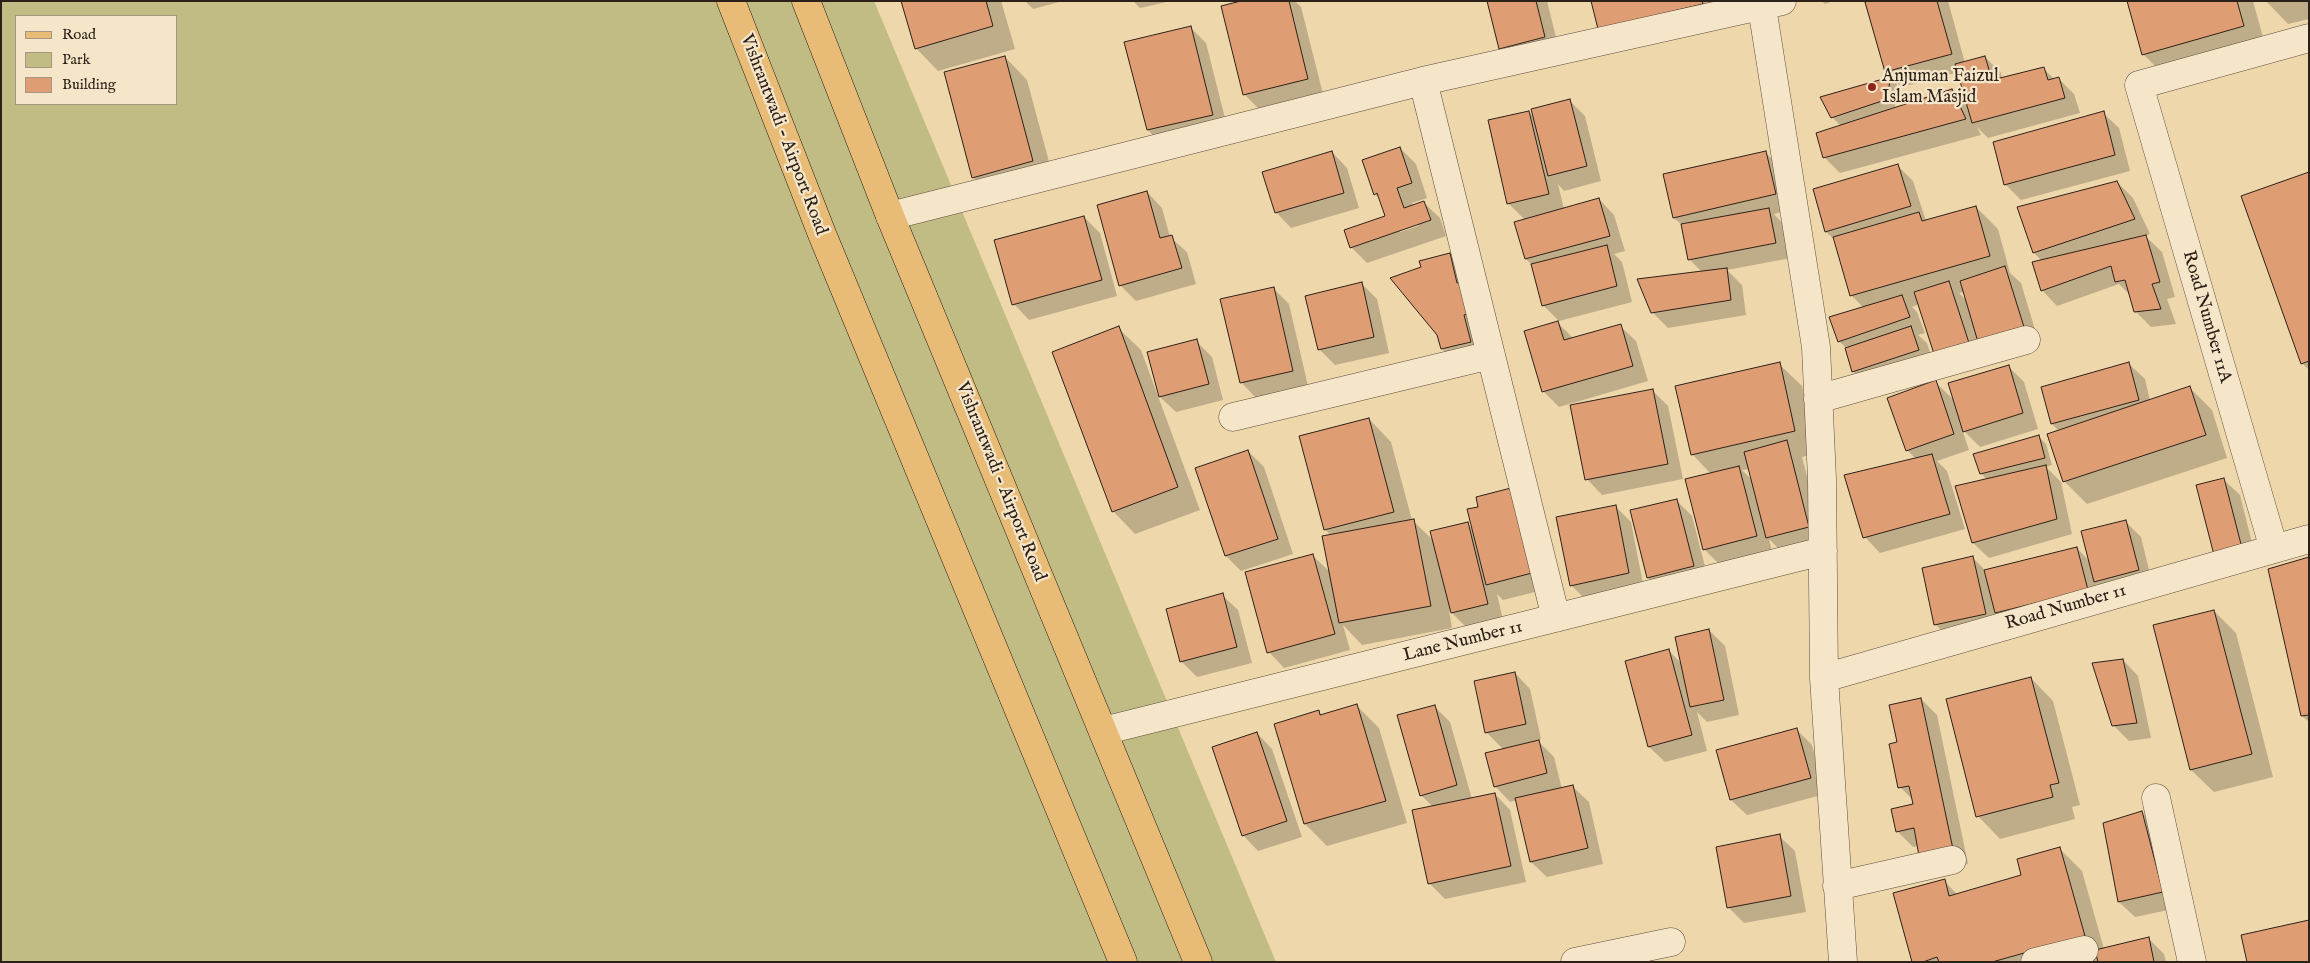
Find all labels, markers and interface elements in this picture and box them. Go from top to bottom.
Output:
legend [15,15,178,105]
text: Road [62,25,96,44]
street label: Vishrantwadi - Airport Road [735,32,831,238]
text: Park [62,50,91,69]
place label: Anjuman Faizul Islam Masjid [1882,66,1999,108]
text: Building [62,75,116,94]
marker: Anjuman Faizul Islam Masjid [1866,81,1878,93]
street label: Road Number 11A [2177,248,2235,386]
street label: Vishrantwadi - Airport Road [950,379,1050,585]
street label: Road Number 11 [2003,580,2129,636]
street label: Lane Number 11 [1401,617,1525,667]

